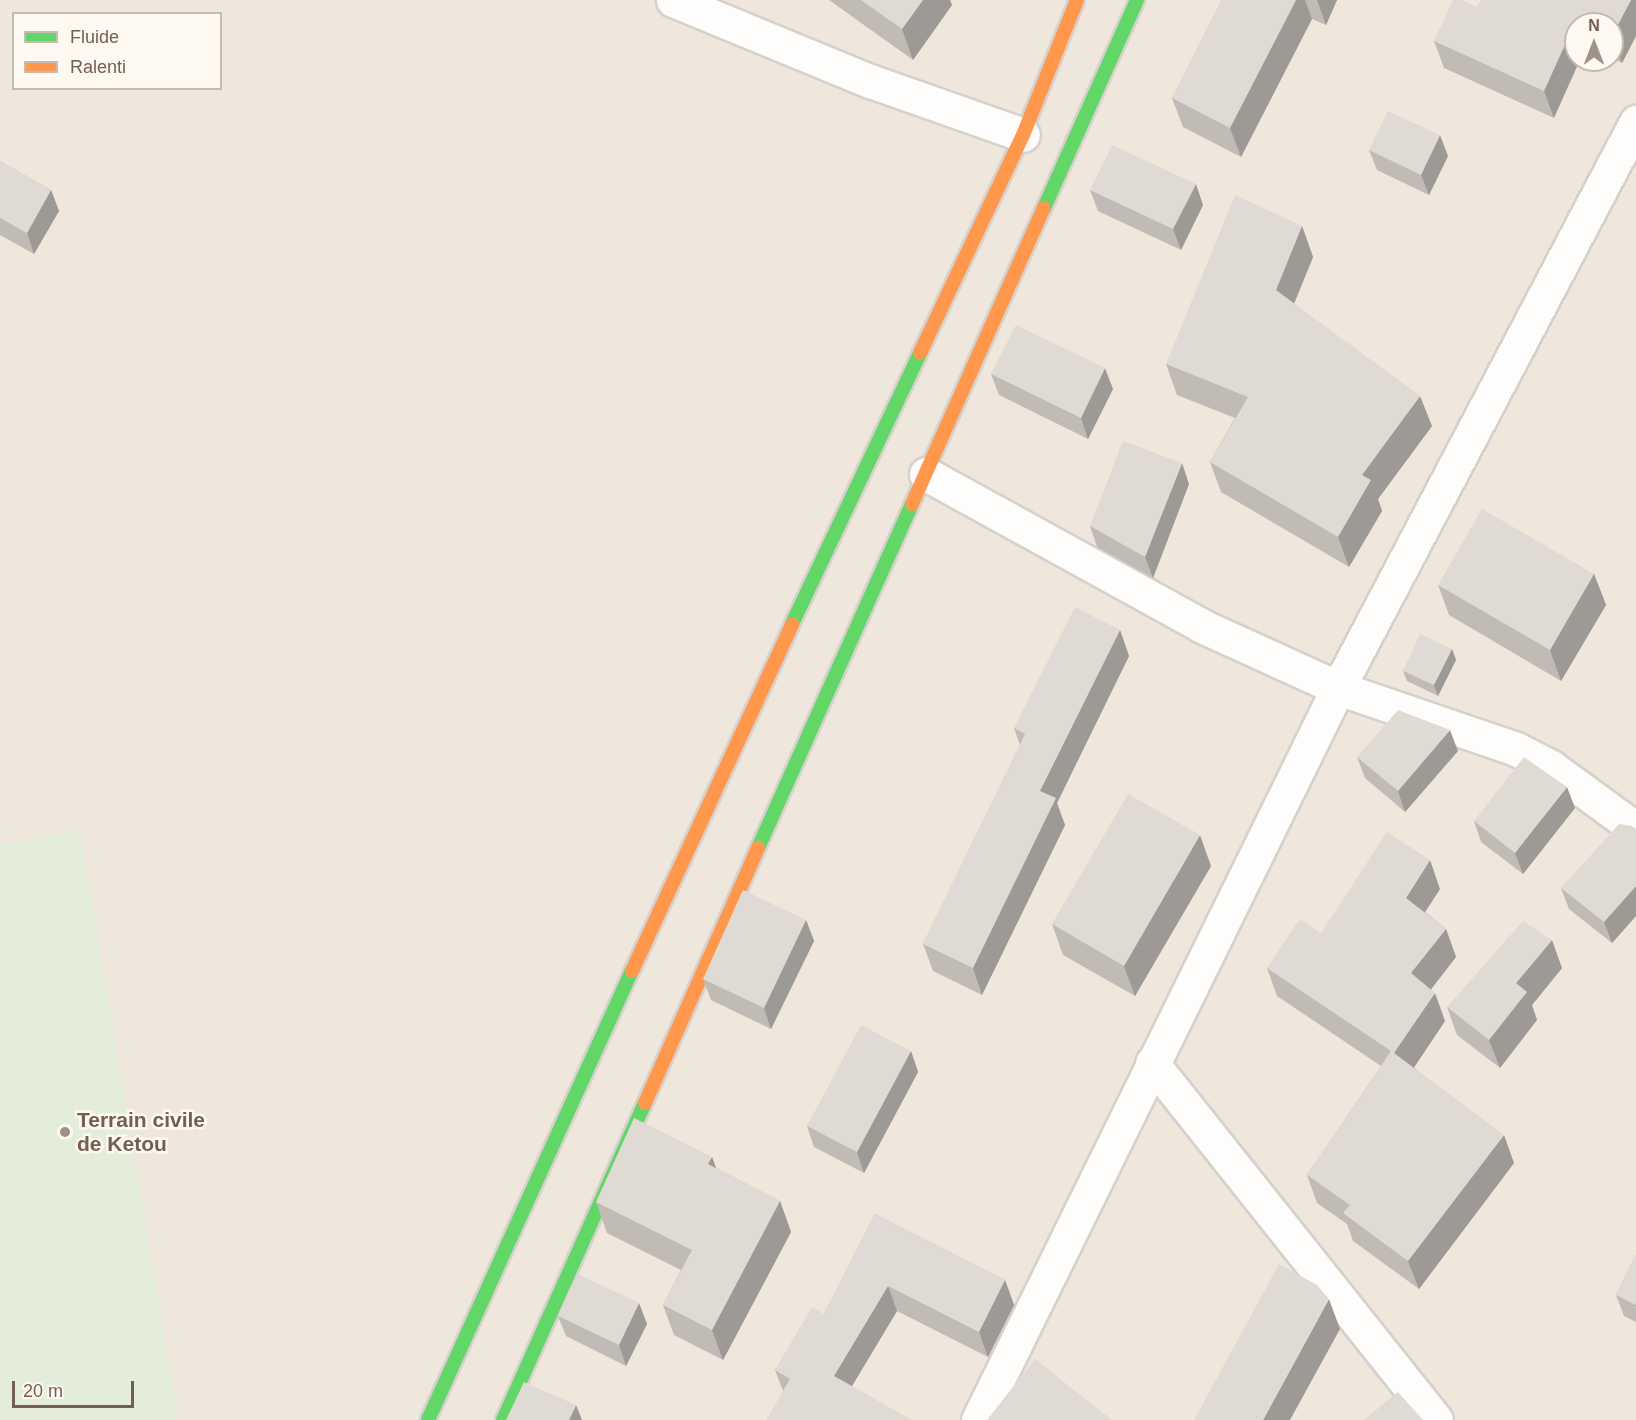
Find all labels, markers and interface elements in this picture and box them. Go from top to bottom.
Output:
legend [12,12,222,90]
north arrow [1564,12,1624,72]
text: N [1588,17,1600,34]
text: Fluide [70,27,119,47]
text: Ralenti [70,57,126,77]
place label: Terrain civile de Ketou [77,1107,205,1157]
marker: Terrain civile de Ketou [58,1125,72,1139]
scale bar [15,1369,136,1407]
text: 20 m [23,1381,63,1401]

